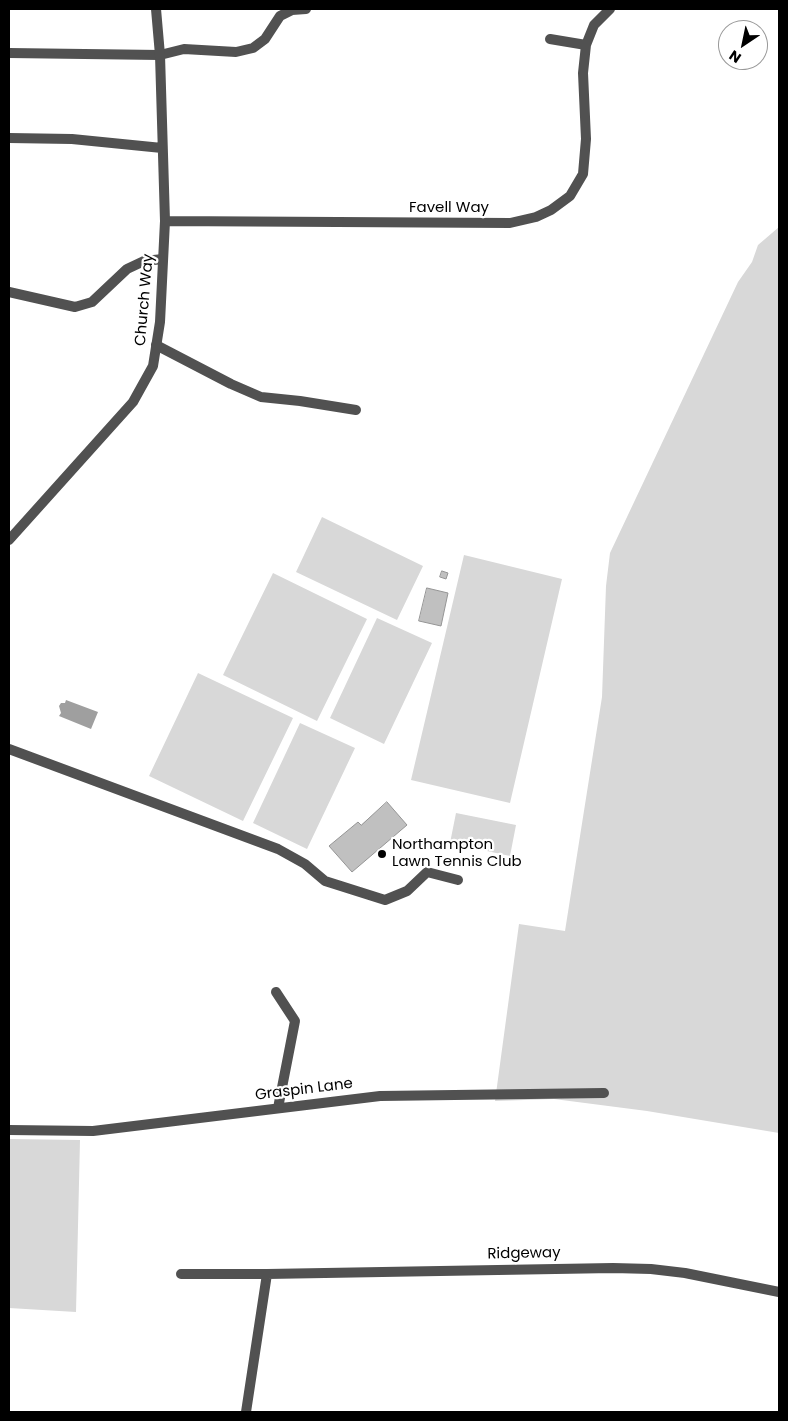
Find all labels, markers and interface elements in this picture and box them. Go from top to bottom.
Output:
north arrow [718,20,768,70]
text: N [725,45,745,68]
street label: Favell Way [409,199,489,217]
street label: Church Way [132,253,158,347]
place label: Northampton Lawn Tennis Club [392,836,522,871]
marker: Northampton Lawn Tennis Club [376,848,388,860]
street label: Graspin Lane [254,1075,354,1105]
street label: Ridgeway [487,1244,561,1264]

